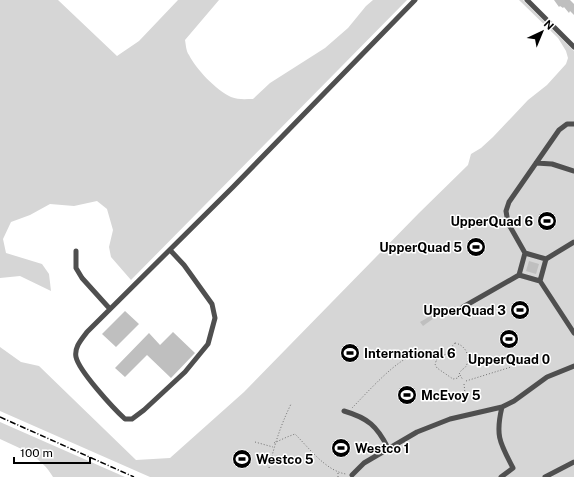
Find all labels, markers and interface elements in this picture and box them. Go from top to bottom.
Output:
north arrow [522,12,562,52]
text: N [542,18,556,32]
sports icon: UpperQuad 6 [536,210,558,232]
place label: UpperQuad 6 [450,214,533,229]
sports icon: UpperQuad 5 [465,236,487,258]
place label: UpperQuad 5 [379,240,462,255]
sports icon: UpperQuad 3 [509,299,531,321]
place label: UpperQuad 3 [423,303,506,318]
sports icon: UpperQuad 0 [498,328,520,350]
sports icon: International 6 [339,342,361,364]
place label: International 6 [364,346,456,361]
place label: UpperQuad 0 [468,352,550,367]
sports icon: McEvoy 5 [396,384,418,406]
place label: McEvoy 5 [421,388,481,403]
sports icon: Westco 1 [330,437,352,459]
scale bar [14,439,90,465]
place label: Westco 1 [355,441,409,456]
text: 100 m [20,446,53,460]
sports icon: Westco 5 [231,448,253,470]
place label: Westco 5 [256,452,314,467]

